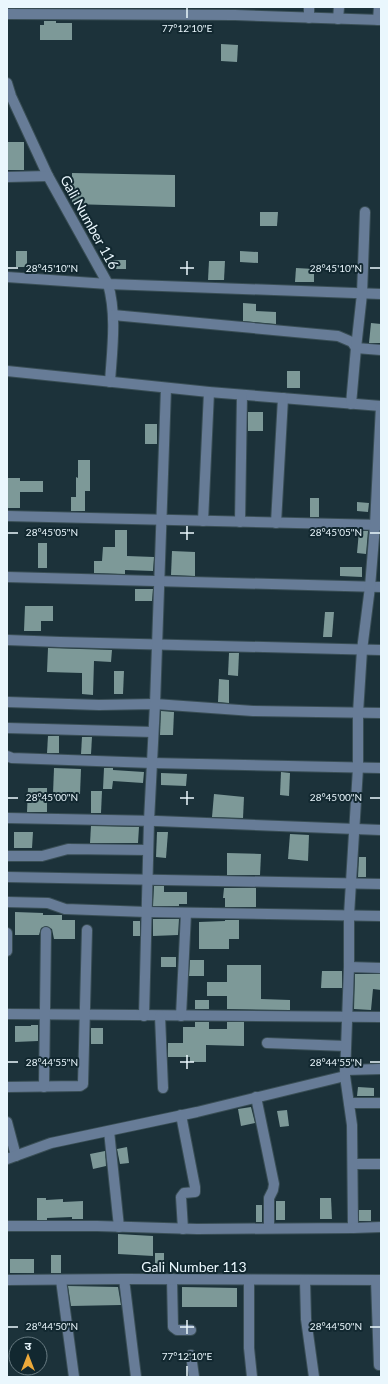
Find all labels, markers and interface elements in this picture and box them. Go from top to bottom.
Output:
text: 77°12'10"E [162,22,212,34]
street label: Gali Number 116 [57,172,123,272]
text: 28°45'10"N [26,262,78,274]
text: 28°45'10"N [310,262,362,274]
text: 28°45'05"N [26,526,78,538]
text: 28°45'05"N [310,526,362,538]
text: 28°45'00"N [26,791,78,803]
text: 28°45'00"N [310,791,362,803]
text: 28°44'55"N [26,1056,78,1068]
text: 28°44'55"N [310,1056,362,1068]
street label: Gali Number 113 [141,1258,247,1275]
text: 28°44'50"N [26,1320,78,1332]
text: 28°44'50"N [310,1320,362,1332]
north arrow [8,1336,48,1376]
text: उ [25,1339,32,1352]
text: 77°12'10"E [162,1350,212,1362]

